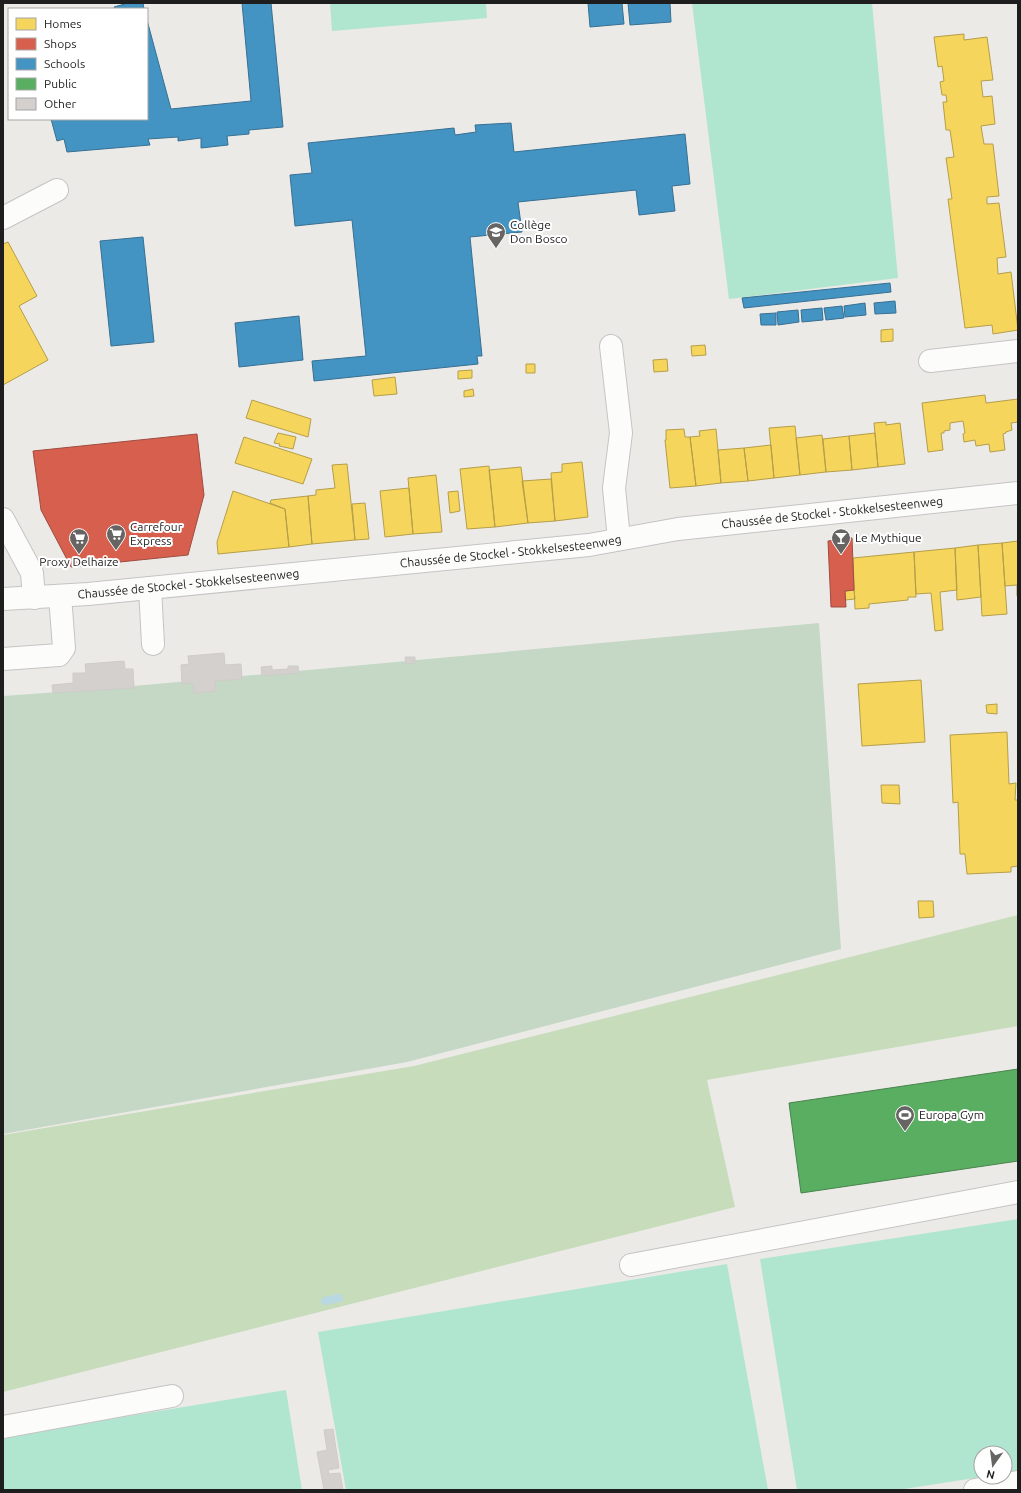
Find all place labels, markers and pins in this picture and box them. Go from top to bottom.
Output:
place label: Collège Don Bosco [510,218,568,245]
school or university icon: Collège Don Bosco [485,221,507,249]
place label: Carrefour Express [130,520,183,547]
supermarket icon: Carrefour Express [105,523,127,551]
supermarket icon: Proxy Delhaize [68,527,90,555]
bar icon: Le Mythique [830,527,852,555]
place label: Le Mythique [855,531,922,544]
place label: Proxy Delhaize [39,555,119,568]
sports icon: Europa Gym [894,1104,916,1132]
place label: Europa Gym [919,1108,984,1121]

